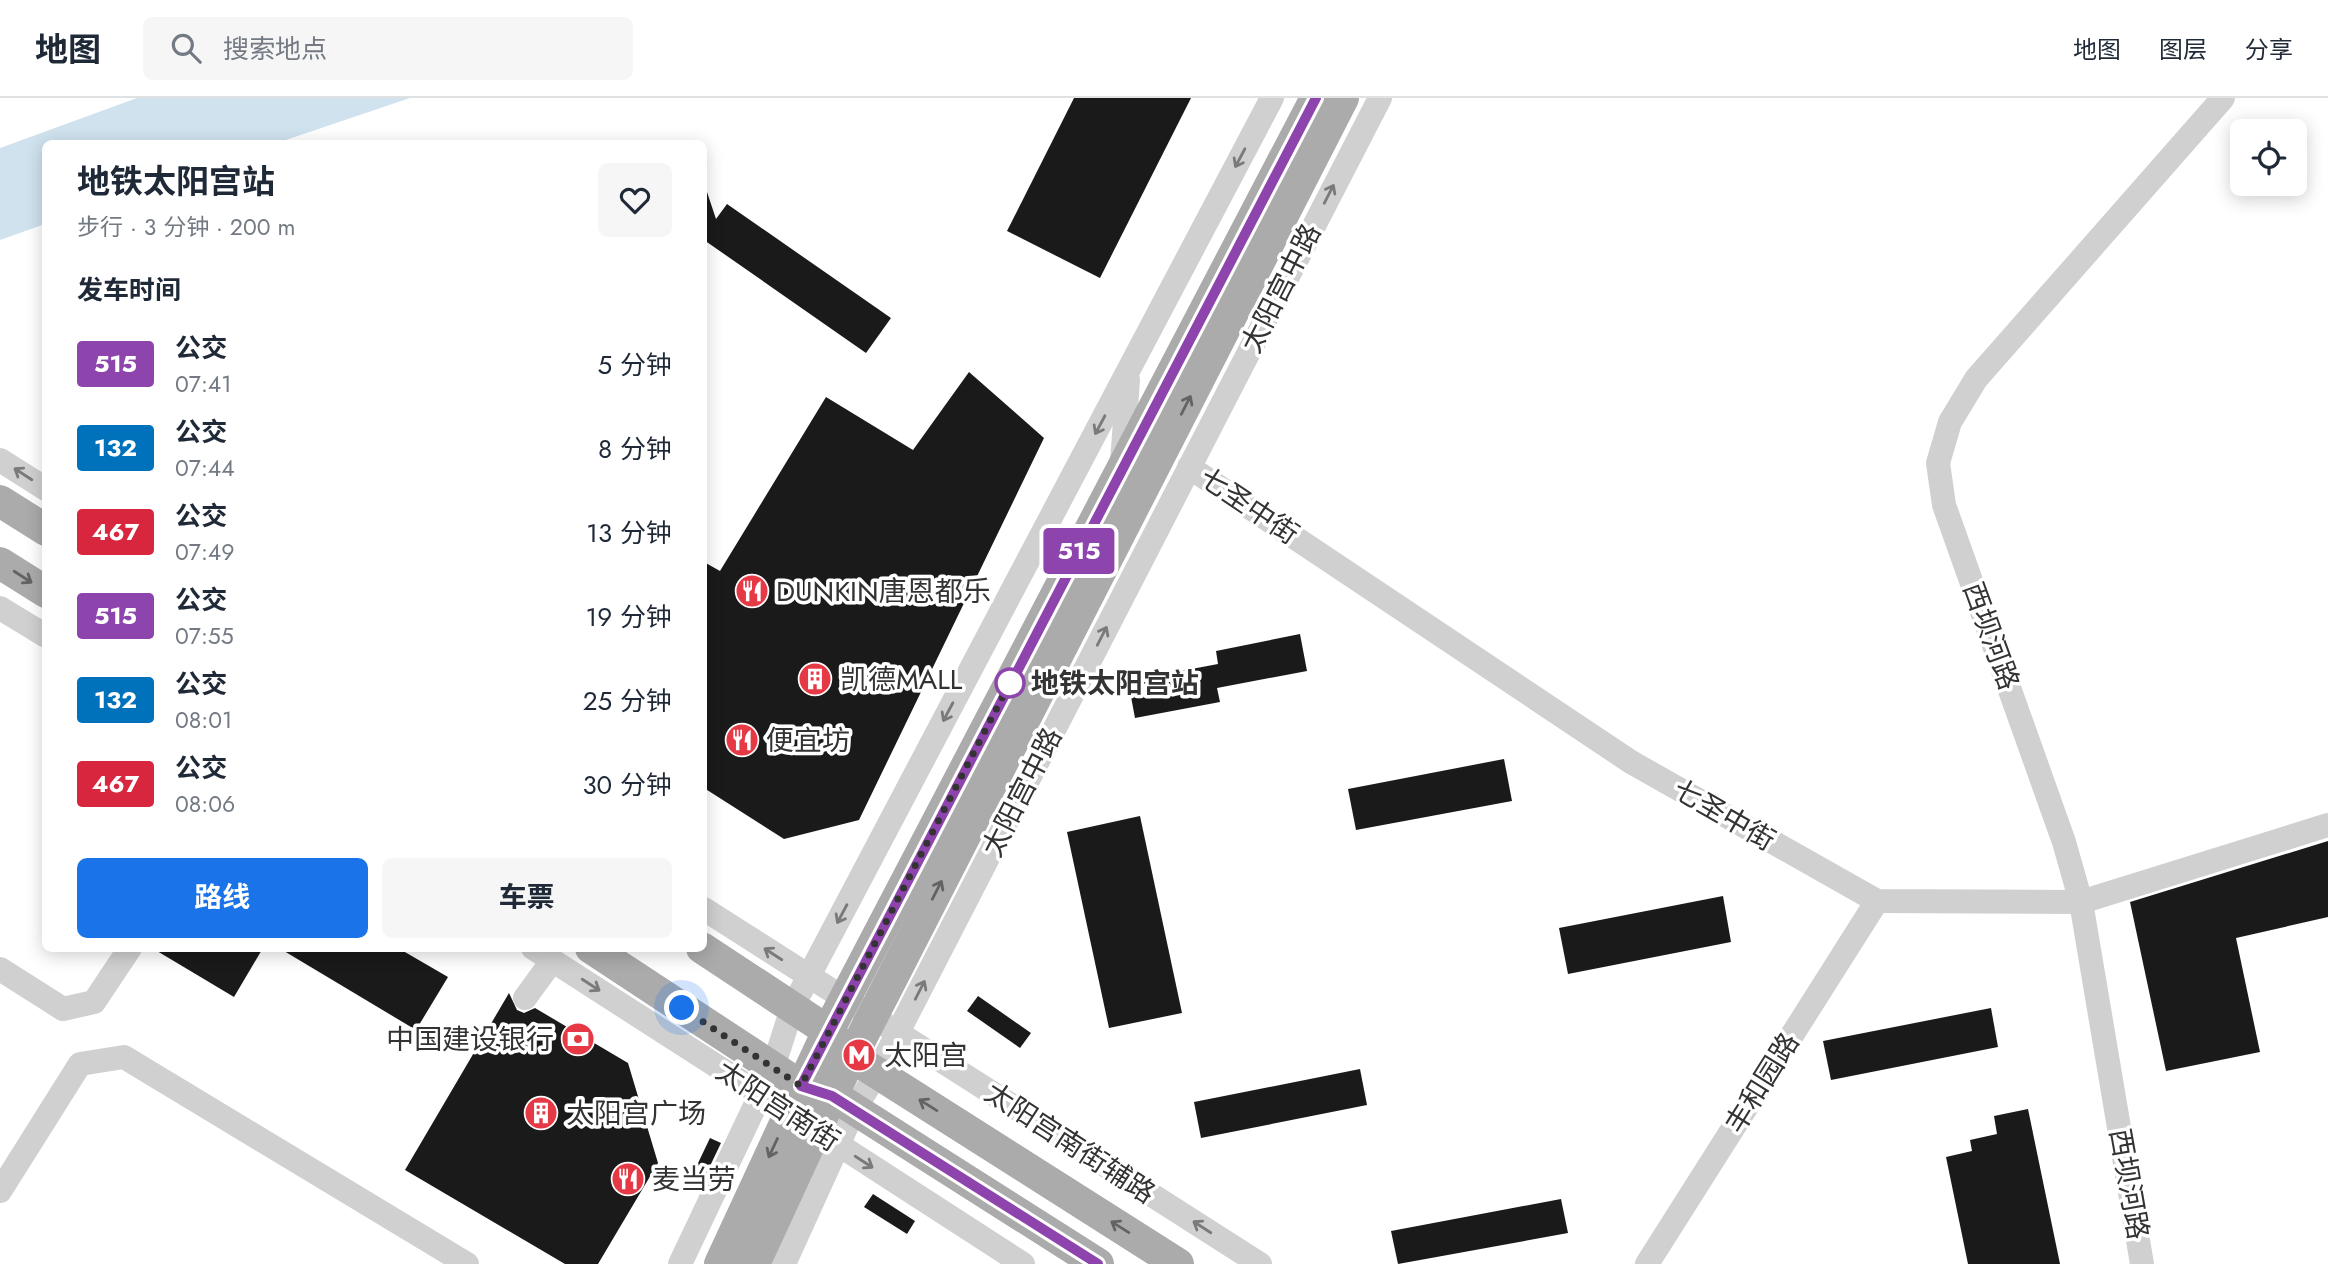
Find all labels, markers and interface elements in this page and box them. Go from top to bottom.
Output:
search box [143,17,633,80]
text: 地图 [35,26,101,73]
icon: search [167,29,205,67]
text: 搜索地点 [223,30,327,68]
text: 地图 [2073,32,2121,67]
text: 图层 [2159,32,2207,67]
text: 分享 [2245,32,2293,67]
map controls [2230,119,2307,196]
button: locate [2230,119,2307,196]
one-way arrow [1233,148,1247,168]
text: 地铁太阳宫站 [77,158,275,205]
button: heart [598,163,672,237]
one-way arrow [1323,184,1337,205]
text: 步行 · 3 分钟 · 200 m [77,210,295,244]
street label: 太阳宫中路 [1231,216,1331,360]
text: 发车时间 [77,271,181,309]
text: 公交 [175,329,227,367]
text: 515 [94,346,137,381]
text: 5 分钟 [598,346,672,384]
text: 07:41 [175,367,232,401]
one-way arrow [1179,395,1193,415]
text: 公交 [175,413,227,451]
one-way arrow [1092,414,1106,434]
text: 132 [94,430,137,465]
text: 8 分钟 [598,430,672,468]
text: 07:44 [175,451,235,485]
street label: 七圣中街 [1191,458,1307,554]
one-way arrow [13,467,33,481]
text: 公交 [175,497,227,535]
text: 467 [92,514,139,549]
text: 13 分钟 [586,514,672,552]
line badge: 515 [1039,528,1119,574]
text: 515 [1057,533,1101,568]
text: 07:49 [175,535,234,569]
one-way arrow [12,571,32,585]
place label: DUNKIN唐恩都乐 [776,571,991,612]
restaurant icon: DUNKIN唐恩都乐 [733,572,771,610]
street label: 西坝河路 [1953,576,2029,696]
text: 公交 [175,581,227,619]
text: 515 [94,598,137,633]
text: 19 分钟 [586,598,672,636]
text: 07:55 [175,619,234,653]
one-way arrow [1096,626,1109,647]
place label: 凯德MALL [840,659,963,700]
building icon: 凯德MALL [796,660,834,698]
place label: 地铁太阳宫站 [1031,663,1199,704]
text: 公交 [175,665,227,703]
marker: 地铁太阳宫站 [995,668,1025,698]
text: 132 [94,682,137,717]
text: 25 分钟 [583,682,672,720]
one-way arrow [940,702,954,722]
text: 08:01 [175,703,232,737]
place label: 便宜坊 [766,720,850,761]
street label: 太阳宫中路 [972,720,1072,864]
restaurant icon: 便宜坊 [723,721,761,759]
text: 公交 [175,749,227,787]
text: 467 [92,766,139,801]
text: 30 分钟 [582,766,672,804]
street label: 七圣中街 [1665,769,1783,861]
text: 08:06 [175,787,235,821]
button: 路线 [77,858,368,938]
button: 车票 [382,858,672,938]
one-way arrow [930,881,944,901]
one-way arrow [834,903,848,923]
one-way arrow [764,946,784,960]
one-way arrow [580,979,600,993]
one-way arrow [913,981,927,1001]
your location [664,990,699,1025]
place label: 中国建设银行 [386,1019,554,1060]
bank icon: 中国建设银行 [559,1020,597,1058]
street label: 丰和园路 [1715,1025,1809,1141]
place label: 太阳宫 [884,1035,968,1076]
metro station icon: 太阳宫 [840,1036,878,1074]
street label: 太阳宫南街 [708,1051,848,1161]
street label: 太阳宫南街辅路 [977,1072,1163,1214]
place label: 太阳宫广场 [566,1093,706,1134]
building icon: 太阳宫广场 [522,1094,560,1132]
one-way arrow [919,1098,938,1113]
street label: 西坝河路 [2099,1125,2159,1243]
one-way arrow [766,1137,779,1158]
one-way arrow [854,1154,873,1169]
place label: 麦当劳 [652,1159,736,1200]
restaurant icon: 麦当劳 [609,1160,647,1198]
one-way arrow [1111,1220,1130,1235]
one-way arrow [1193,1220,1212,1235]

